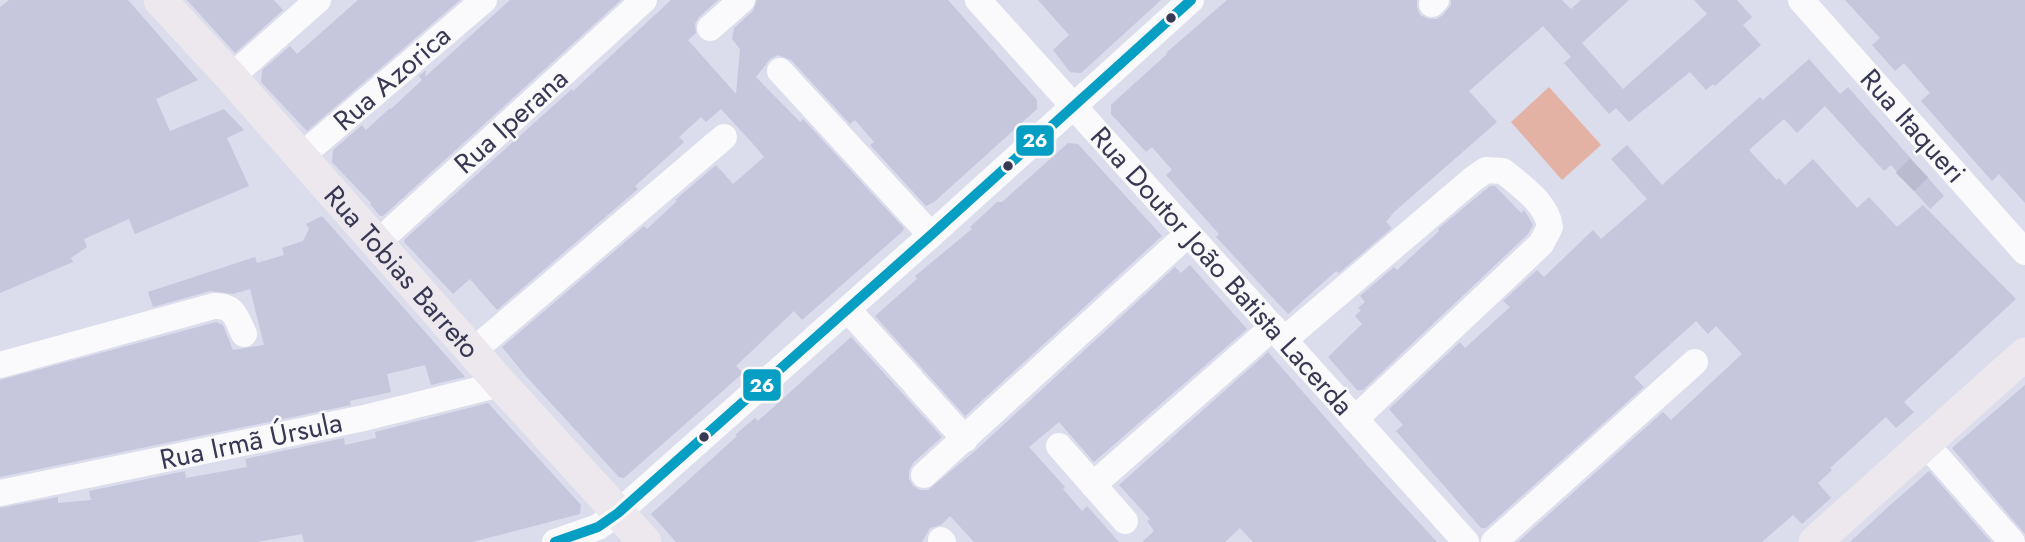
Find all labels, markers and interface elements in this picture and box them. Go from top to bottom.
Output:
unlabelled marker [1164,11,1178,25]
street label: Rua Azorica [324,15,460,141]
street label: Rua Iperana [445,59,577,183]
street label: Rua Itaqueri [1851,60,1975,192]
street label: Rua Doutor João Batista Lacerda [1081,117,1363,425]
line badge: 26 [1015,124,1055,157]
text: 26 [1022,127,1048,154]
unlabelled marker [1001,159,1015,173]
street label: Rua Tobias Barreto [315,176,490,367]
line badge: 26 [742,368,782,402]
text: 26 [749,372,775,399]
street label: Rua Irmã Úrsula [156,402,346,480]
unlabelled marker [697,430,711,444]

